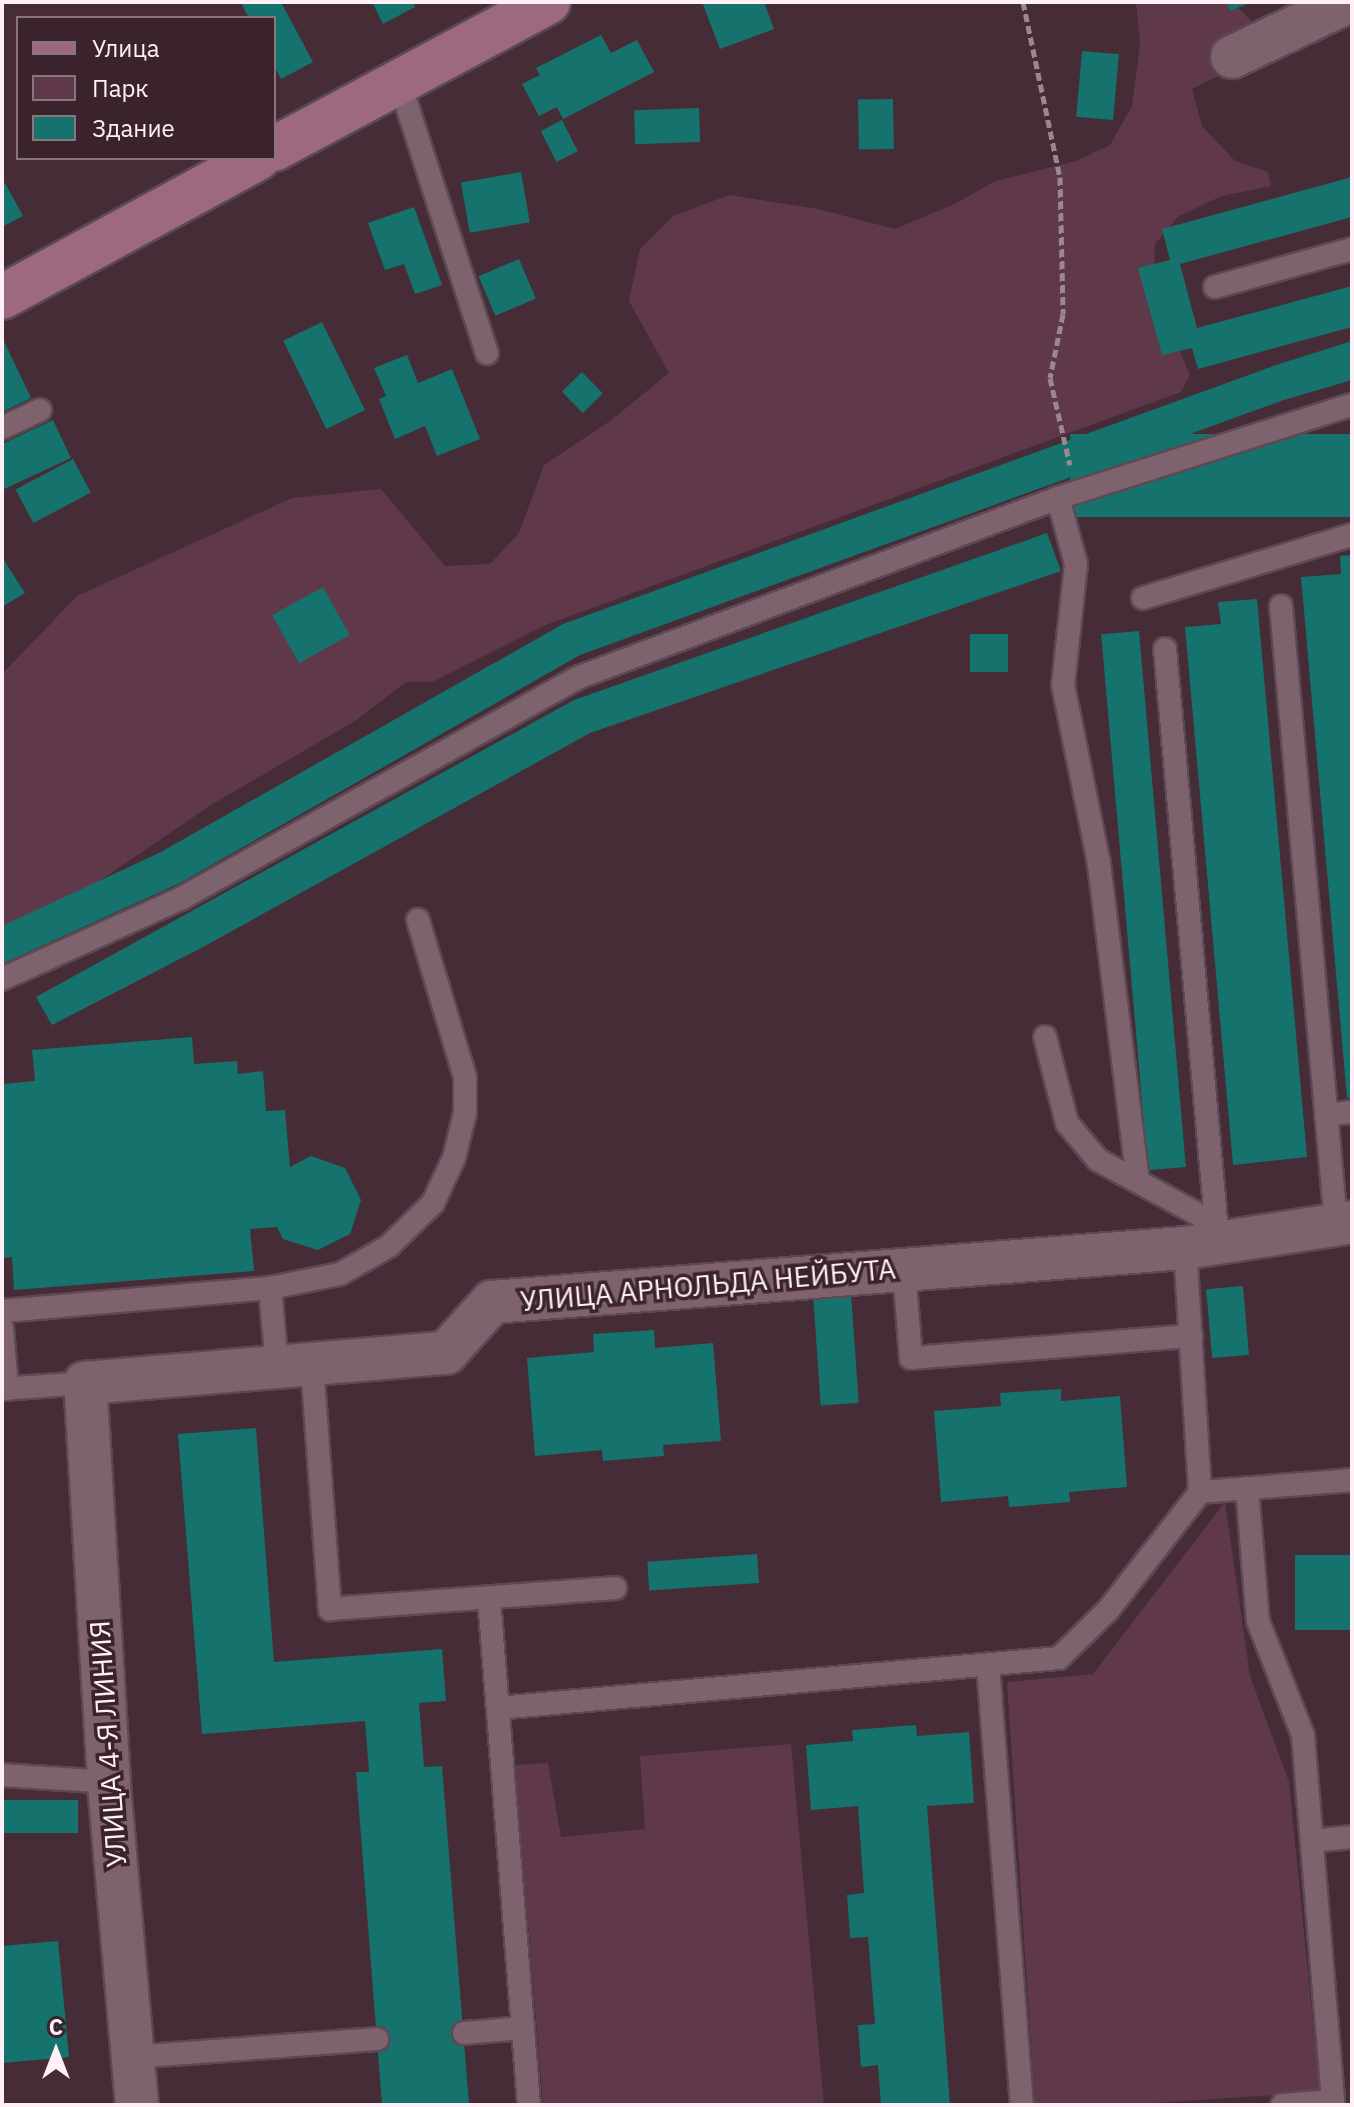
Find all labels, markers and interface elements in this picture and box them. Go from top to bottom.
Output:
legend [16,16,276,160]
text: Улица [92,32,160,64]
text: Парк [92,72,149,104]
text: Здание [92,112,175,144]
street label: УЛИЦА АРНОЛЬДА НЕЙБУТА [519,1252,897,1318]
street label: УЛИЦА 4-Я ЛИНИЯ [83,1619,133,1869]
north arrow [16,2011,96,2091]
text: С [49,2012,63,2041]

